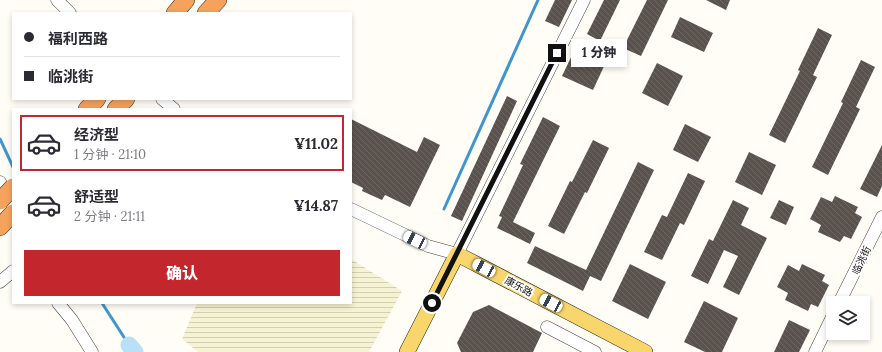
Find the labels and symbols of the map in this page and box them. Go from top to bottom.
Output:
callout: 1 分钟 [571,39,627,67]
route end [548,44,566,62]
car [402,229,428,251]
street label: 临洮街 [849,244,874,277]
car [471,257,497,279]
street label: 康乐路 [502,274,535,299]
car [538,292,564,314]
route start [423,294,441,312]

